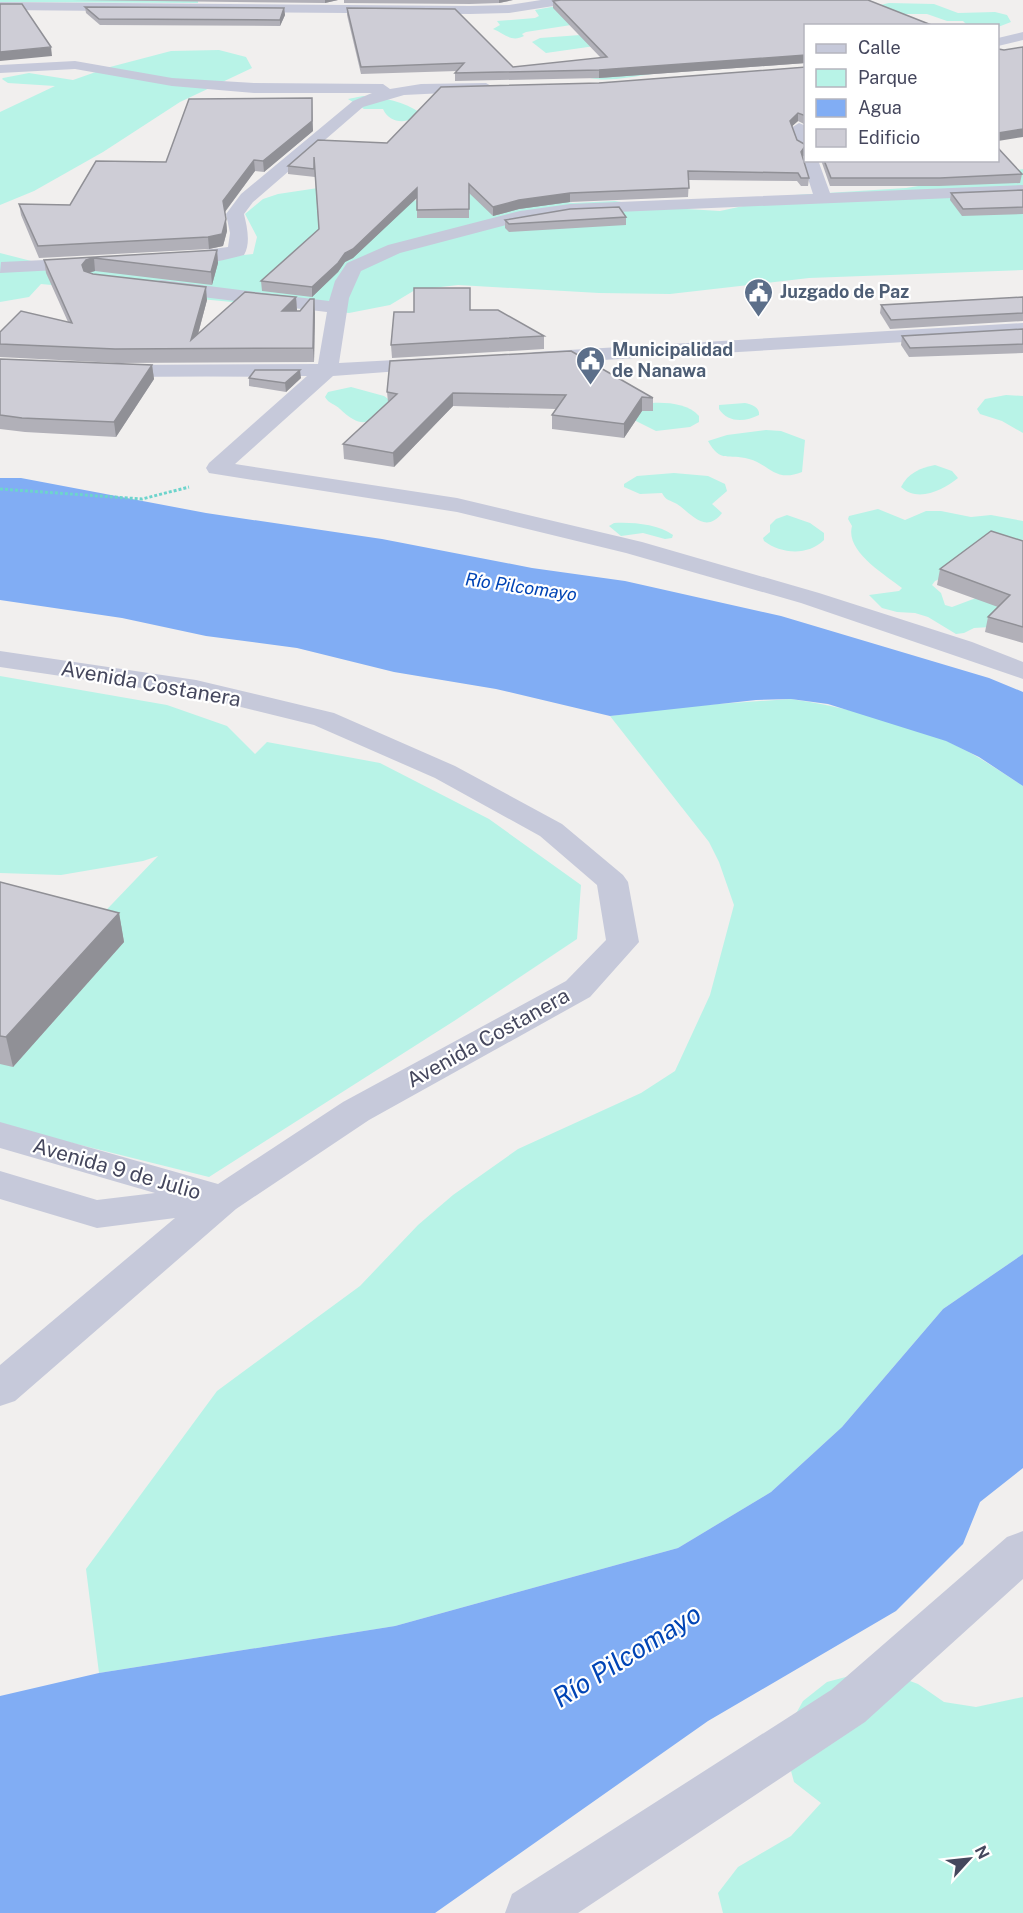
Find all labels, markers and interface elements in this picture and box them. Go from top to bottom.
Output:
legend [804,24,999,162]
text: Calle [858,37,901,58]
text: Parque [858,67,918,88]
text: Agua [858,97,902,118]
text: Edificio [858,127,920,148]
public building icon: Juzgado de Paz [743,276,775,318]
place label: Juzgado de Paz [780,281,909,302]
place label: Municipalidad de Nanawa [612,339,733,381]
public building icon: Municipalidad de Nanawa [575,344,607,386]
water label: Río Pilcomayo [464,568,579,605]
street label: Avenida Costanera [59,655,243,712]
street label: Avenida Costanera [402,982,574,1093]
street label: Avenida 9 de Julio [30,1133,204,1204]
water label: Río Pilcomayo [546,1597,707,1713]
north arrow [939,1829,999,1889]
text: N [971,1843,993,1862]

